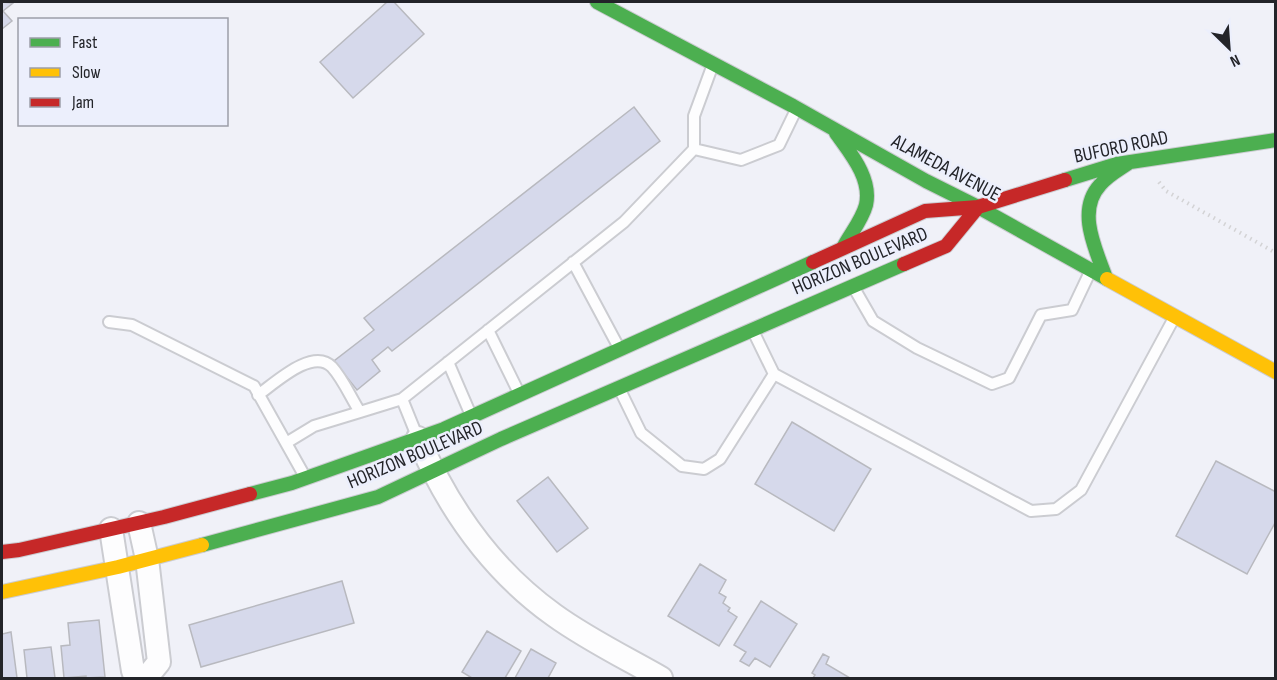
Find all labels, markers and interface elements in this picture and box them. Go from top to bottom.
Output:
legend [18,18,228,126]
north arrow [1199,18,1259,78]
text: Fast [72,32,98,53]
text: N [1227,50,1243,71]
text: Slow [72,62,101,83]
text: Jam [71,92,94,113]
street label: BUFORD ROAD [1072,125,1170,169]
street label: ALAMEDA AVENUE [887,129,1004,207]
street label: HORIZON BOULEVARD [789,222,931,300]
street label: HORIZON BOULEVARD [344,416,486,494]

